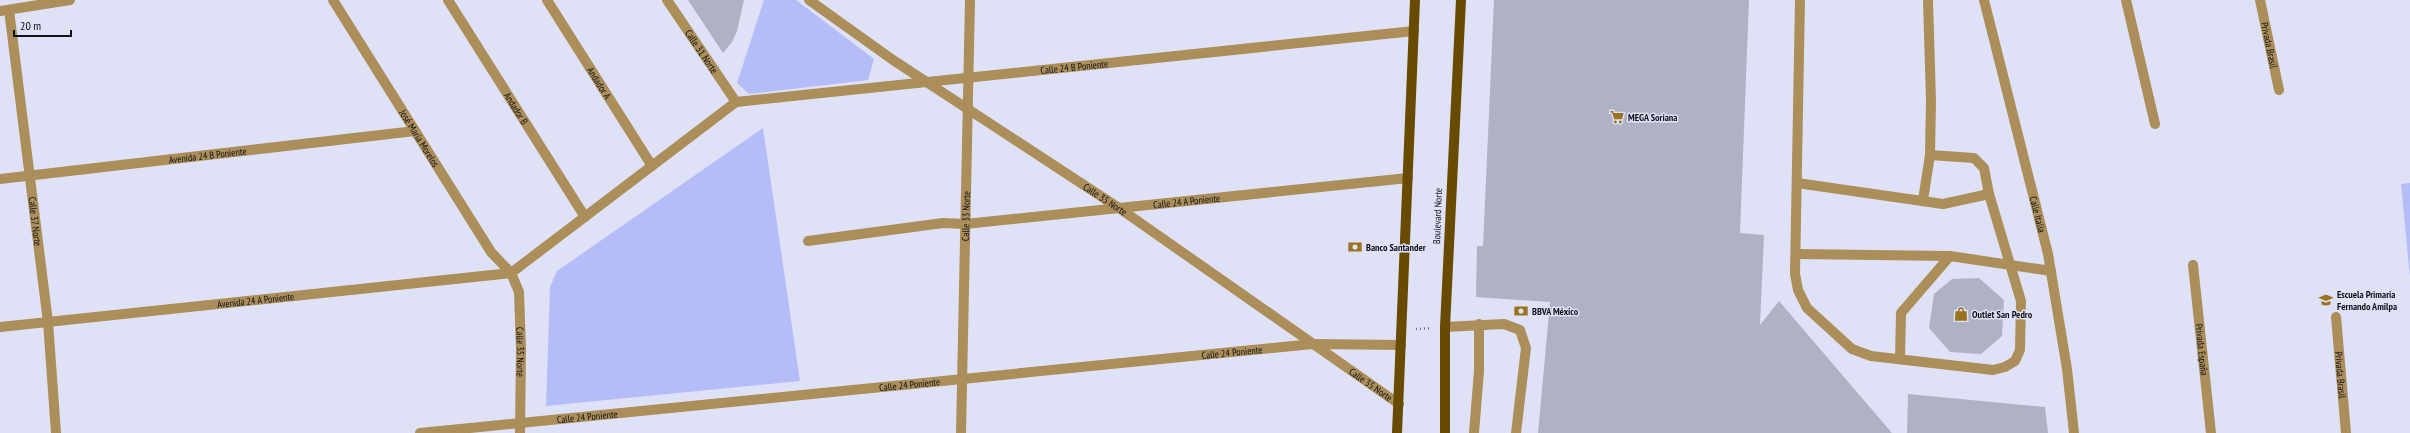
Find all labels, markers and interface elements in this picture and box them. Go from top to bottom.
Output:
scale bar [14,12,71,38]
text: 20 m [20,18,41,33]
street label: Privada Brasil [2258,21,2280,70]
street label: Calle 31 Norte [682,27,721,76]
street label: Calle 24 B Poniente [1040,57,1109,77]
street label: Andador A [584,65,614,102]
street label: Andador B [501,90,531,127]
street label: José María Morelos [396,106,442,170]
supermarket icon: MEGA Soriana [1609,109,1625,125]
place label: MEGA Soriana [1628,111,1677,124]
street label: Avenida 24 B Poniente [168,145,247,166]
street label: Calle 35 Norte [1081,180,1130,219]
street label: Boulevard Norte [1430,188,1445,244]
street label: Calle 33 Norte [959,191,973,241]
street label: Calle 24 A Poniente [1153,192,1221,211]
street label: Calle Italia [2027,195,2048,234]
street label: Calle 37 Norte [25,196,44,247]
bank icon: Banco Santander [1347,239,1363,255]
place label: Banco Santander [1366,241,1426,254]
place label: Escuela Primaria Fernando Amilpa [2337,288,2397,313]
street label: Avenida 24 A Poniente [216,290,295,311]
school or university icon: Escuela Primaria Fernando Amilpa [2318,292,2334,308]
bank icon: BBVA México [1513,303,1529,319]
place label: BBVA México [1532,305,1579,318]
shop icon: Outlet San Pedro [1953,306,1969,322]
place label: Outlet San Pedro [1972,308,2033,321]
street label: Privada España [2192,323,2211,376]
street label: Calle 35 Norte [513,327,527,377]
street label: Calle 24 Poniente [1201,343,1263,362]
street label: Privada Brasil [2332,351,2349,399]
street label: Calle 35 Norte [1347,365,1395,404]
street label: Calle 24 Poniente [879,375,941,394]
street label: Calle 24 Poniente [556,407,618,426]

